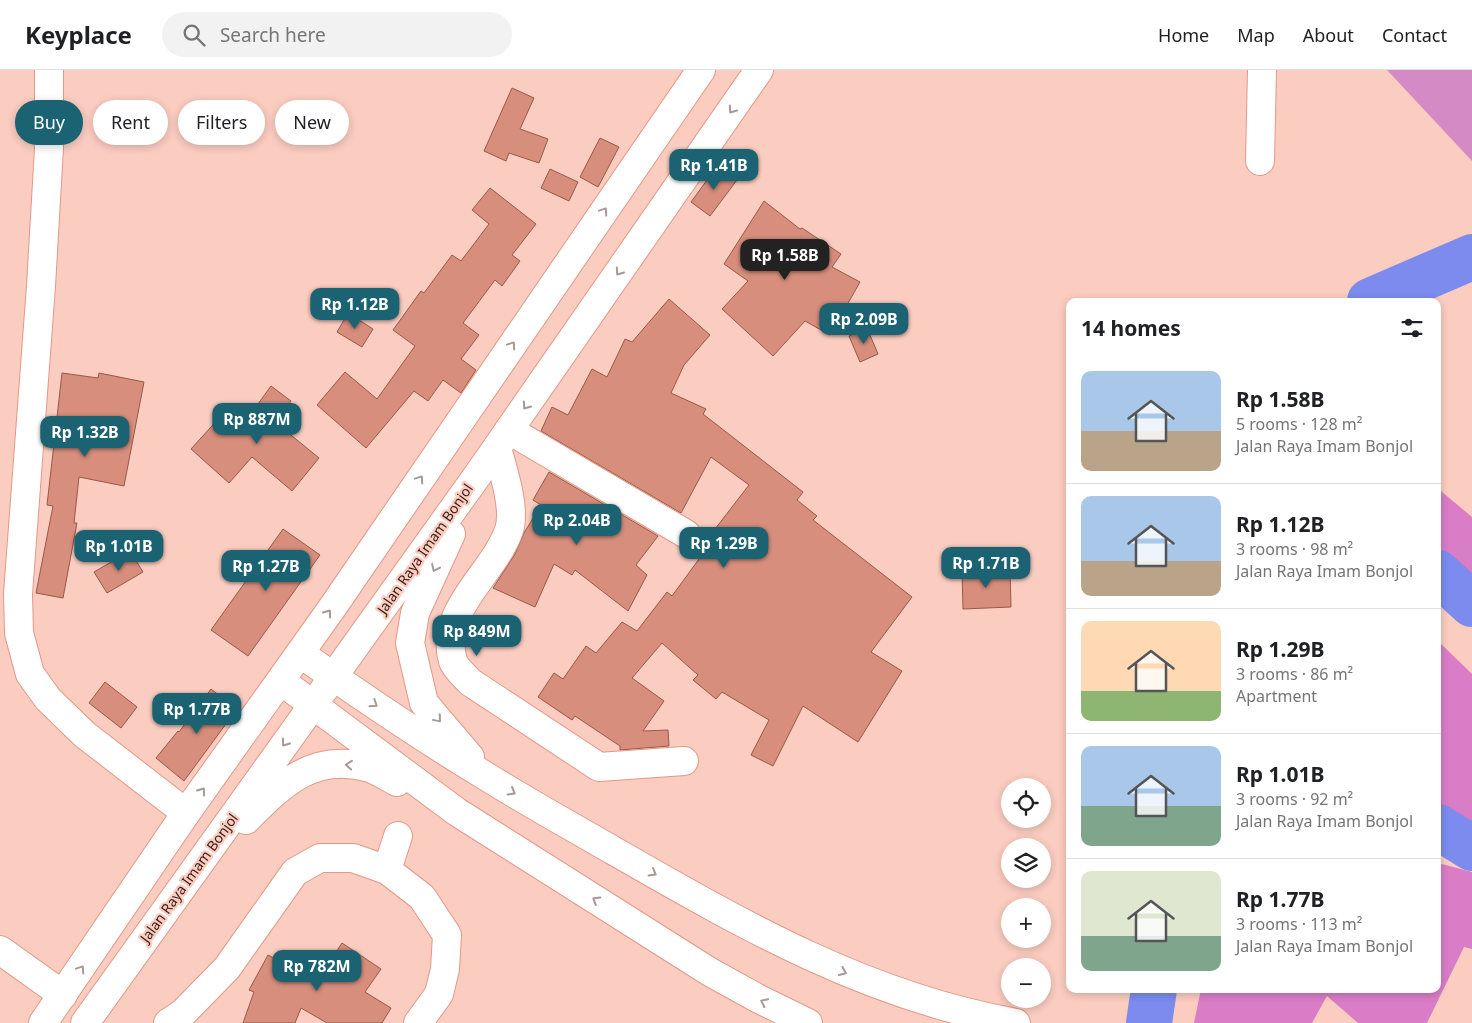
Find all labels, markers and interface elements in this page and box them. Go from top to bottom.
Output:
search box [162,12,512,57]
text: Keyplace [25,18,132,51]
icon: search [180,21,208,49]
text: Search here [220,22,326,48]
text: Home [1158,23,1209,47]
text: Map [1237,23,1275,47]
text: About [1303,23,1354,47]
text: Contact [1382,23,1447,47]
chip: Buy [15,100,83,145]
chip: Rent [93,100,168,145]
chip: Filters [178,100,265,145]
chip: New [275,100,349,145]
one-way arrow [729,104,738,114]
pin: Rp 1.41B [662,148,766,191]
text: Rp 1.41B [680,154,748,176]
one-way arrow [598,207,607,217]
pin: Rp 1.58B [733,238,837,281]
text: Rp 1.58B [751,244,819,266]
one-way arrow [616,266,625,276]
pin: Rp 1.12B [303,288,407,330]
text: Rp 1.12B [321,293,389,315]
pin: Rp 2.09B [812,302,916,345]
text: Rp 2.09B [830,308,898,330]
text: 14 homes [1081,314,1181,342]
icon: filters [1398,314,1426,342]
one-way arrow [506,342,515,351]
text: Rp 1.58B [1236,385,1324,413]
icon: home [1121,391,1181,451]
one-way arrow [523,400,532,409]
pin: Rp 887M [211,402,303,445]
text: Rp 887M [223,408,291,430]
text: 5 rooms · 128 m² [1236,413,1362,435]
pin: Rp 1.32B [33,416,137,458]
text: Rp 1.32B [51,421,119,443]
text: Jalan Raya Imam Bonjol [1236,435,1413,457]
one-way arrow [414,476,423,485]
street label: Jalan Raya Imam Bonjol [371,480,477,619]
pin: Rp 2.04B [525,504,629,546]
text: Rp 2.04B [543,509,611,531]
text: Rp 1.12B [1236,510,1324,538]
icon: home [1121,516,1181,576]
pin: Rp 1.29B [672,526,776,569]
pin: Rp 1.01B [67,530,171,572]
text: Rp 1.29B [690,532,758,554]
text: Rp 1.01B [85,535,153,557]
text: 3 rooms · 98 m² [1236,538,1353,560]
pin: Rp 1.71B [934,546,1038,589]
pin: Rp 1.27B [214,550,318,592]
text: Rp 1.71B [952,552,1020,574]
text: Rp 1.27B [232,555,300,577]
text: Jalan Raya Imam Bonjol [1236,560,1413,582]
one-way arrow [431,563,441,572]
one-way arrow [322,610,331,619]
pin: Rp 849M [431,614,523,657]
text: Rp 849M [443,620,511,642]
text: Rp 1.29B [1236,635,1324,663]
icon: home [1121,641,1181,701]
text: 3 rooms · 86 m² [1236,663,1353,685]
text: Apartment [1236,685,1317,707]
pin: Rp 1.77B [145,692,249,735]
text: Rp 1.77B [163,698,231,720]
one-way arrow [368,698,378,707]
one-way arrow [432,713,440,722]
one-way arrow [282,738,291,747]
one-way arrow [344,760,352,771]
text: Rp 1.01B [1236,760,1324,788]
icon: home [1121,766,1181,826]
map controls [1001,778,1051,1008]
button: locate [1001,778,1051,828]
one-way arrow [507,786,516,796]
one-way arrow [196,787,205,797]
text: 3 rooms · 92 m² [1236,788,1353,810]
street label: Jalan Raya Imam Bonjol [134,809,242,948]
text: Jalan Raya Imam Bonjol [1236,810,1413,832]
button: layers [1001,838,1051,888]
one-way arrow [647,867,656,877]
text: Rp 1.77B [1236,885,1324,913]
icon: home [1121,891,1181,951]
one-way arrow [592,896,601,906]
button: + [1001,898,1051,948]
text: 3 rooms · 113 m² [1236,913,1362,935]
text: Jalan Raya Imam Bonjol [1236,935,1413,957]
pin: Rp 782M [271,950,363,992]
text: Rp 782M [283,955,351,977]
button: − [1001,958,1051,1008]
one-way arrow [75,965,84,974]
one-way arrow [838,965,847,976]
one-way arrow [761,998,770,1008]

